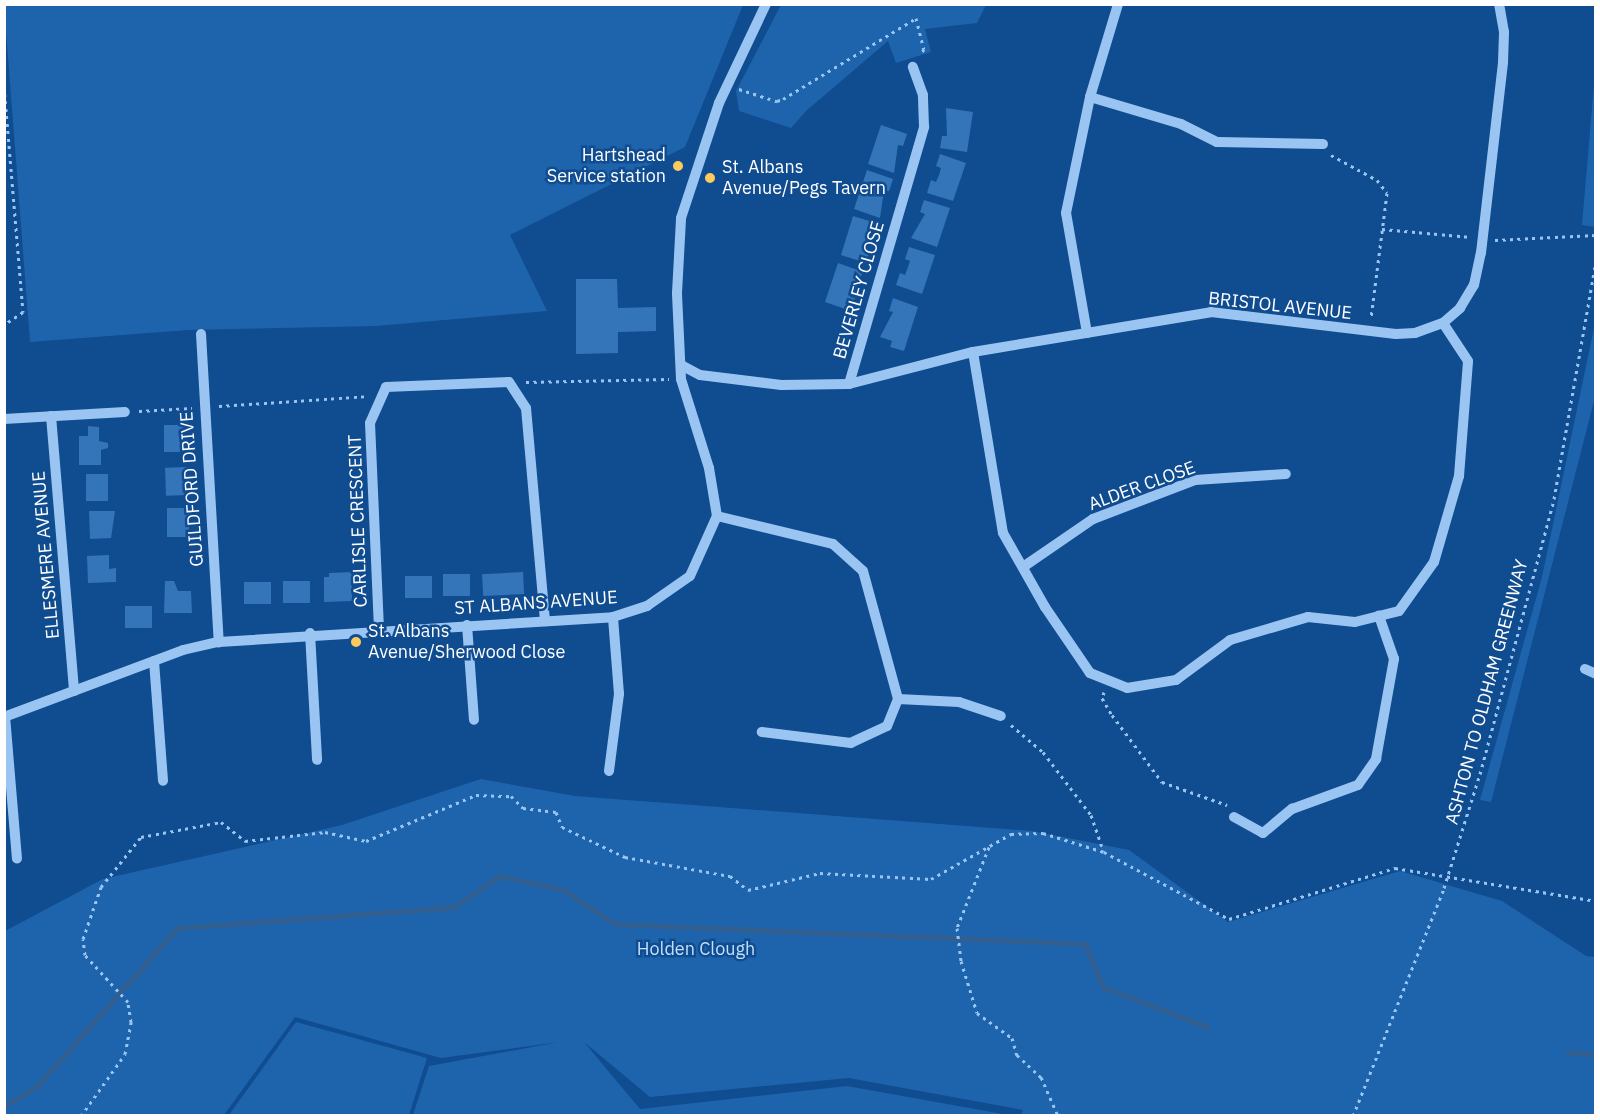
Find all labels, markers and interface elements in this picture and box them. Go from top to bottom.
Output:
place label: Hartshead Service station [547,145,666,188]
place label: St. Albans Avenue/Pegs Tavern [722,157,886,200]
marker: Hartshead Service station [671,159,685,173]
marker: St. Albans Avenue/Pegs Tavern [703,171,717,185]
street label: BEVERLEY CLOSE [829,219,889,361]
street label: BRISTOL AVENUE [1207,288,1353,324]
street label: GUILDFORD DRIVE [176,411,208,567]
street label: CARLISLE CRESCENT [344,434,372,608]
street label: ALDER CLOSE [1086,457,1198,515]
street label: ELLESMERE AVENUE [28,470,64,640]
street label: ASHTON TO OLDHAM GREENWAY [1441,557,1533,827]
street label: ST ALBANS AVENUE [454,587,618,619]
place label: St. Albans Avenue/Sherwood Close [368,621,565,664]
marker: St. Albans Avenue/Sherwood Close [349,635,363,649]
park label: Holden Clough [637,938,755,960]

